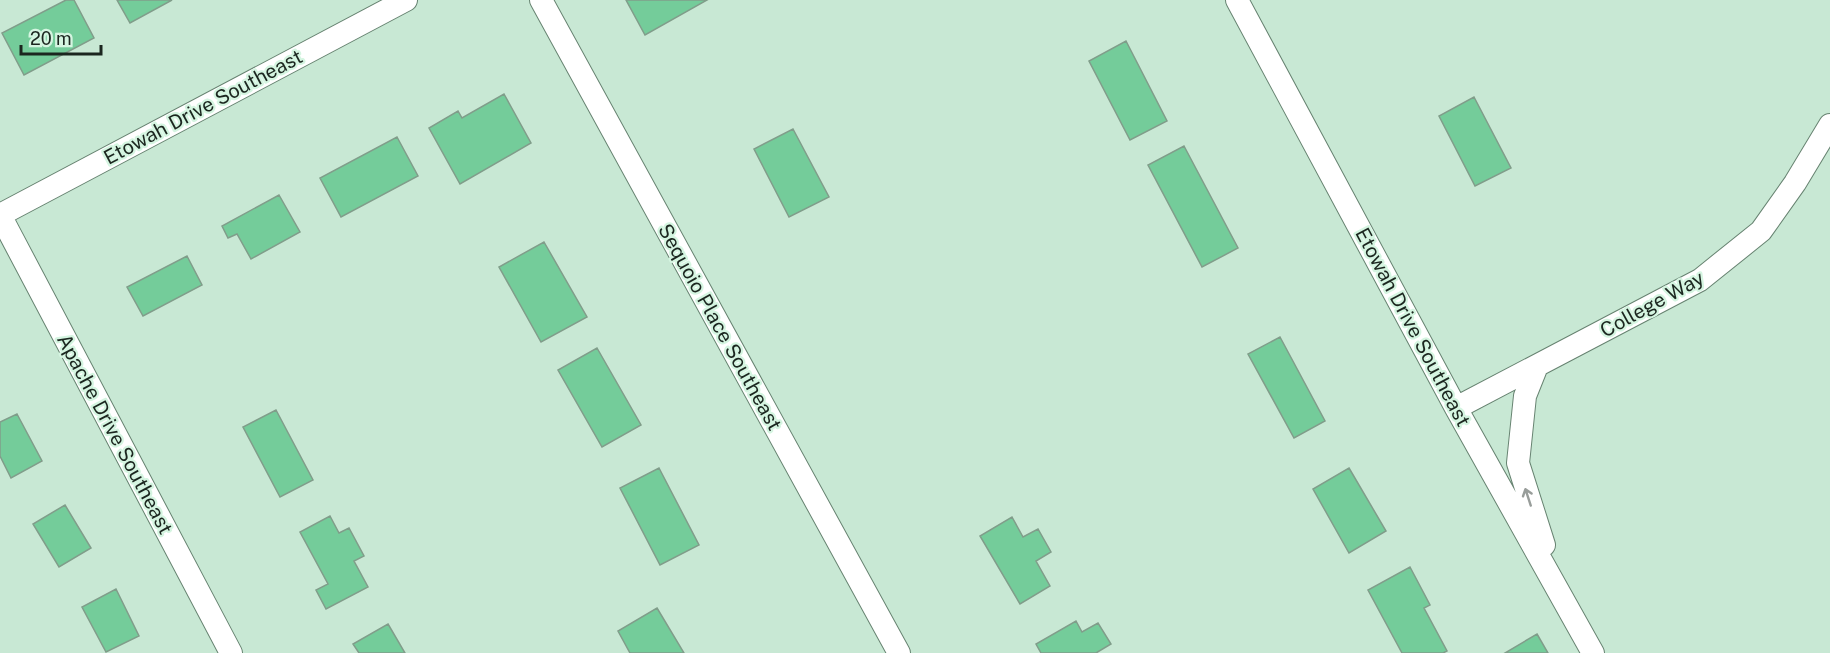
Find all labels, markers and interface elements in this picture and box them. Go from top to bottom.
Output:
scale bar [21,18,100,56]
text: 20 m [30,28,72,49]
street label: Etowah Drive Southeast [100,44,306,170]
street label: Sequoio Place Southeast [653,219,787,435]
street label: Etowah Drive Southeast [1350,224,1476,430]
street label: College Way [1596,265,1708,342]
street label: Apache Drive Southeast [52,330,178,538]
one-way arrow [1522,488,1533,507]

